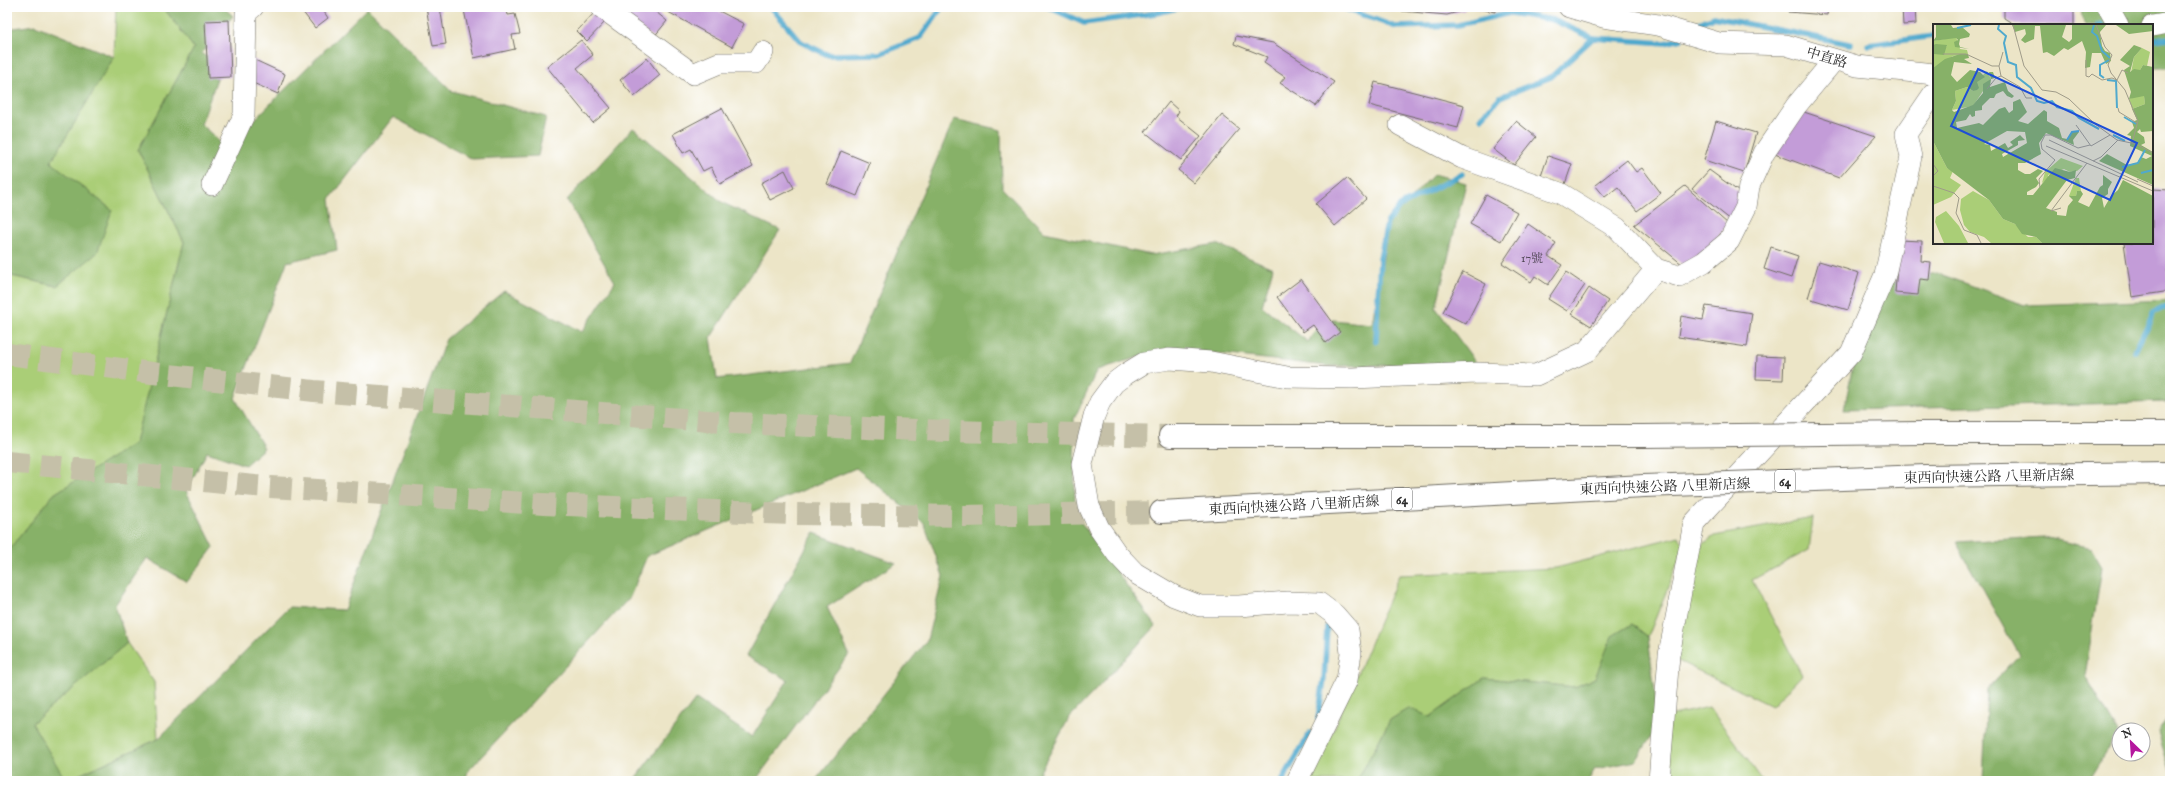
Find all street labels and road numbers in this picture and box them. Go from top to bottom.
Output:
street label: 中直路 [1804,43,1849,73]
street label: 東西向快速公路 八里新店線 [1903,467,2075,487]
road number: 64 [1775,470,1795,492]
street label: 東西向快速公路 八里新店線 [1579,475,1751,499]
road number: 64 [1392,488,1412,510]
street label: 東西向快速公路 八里新店線 [1208,493,1380,519]

